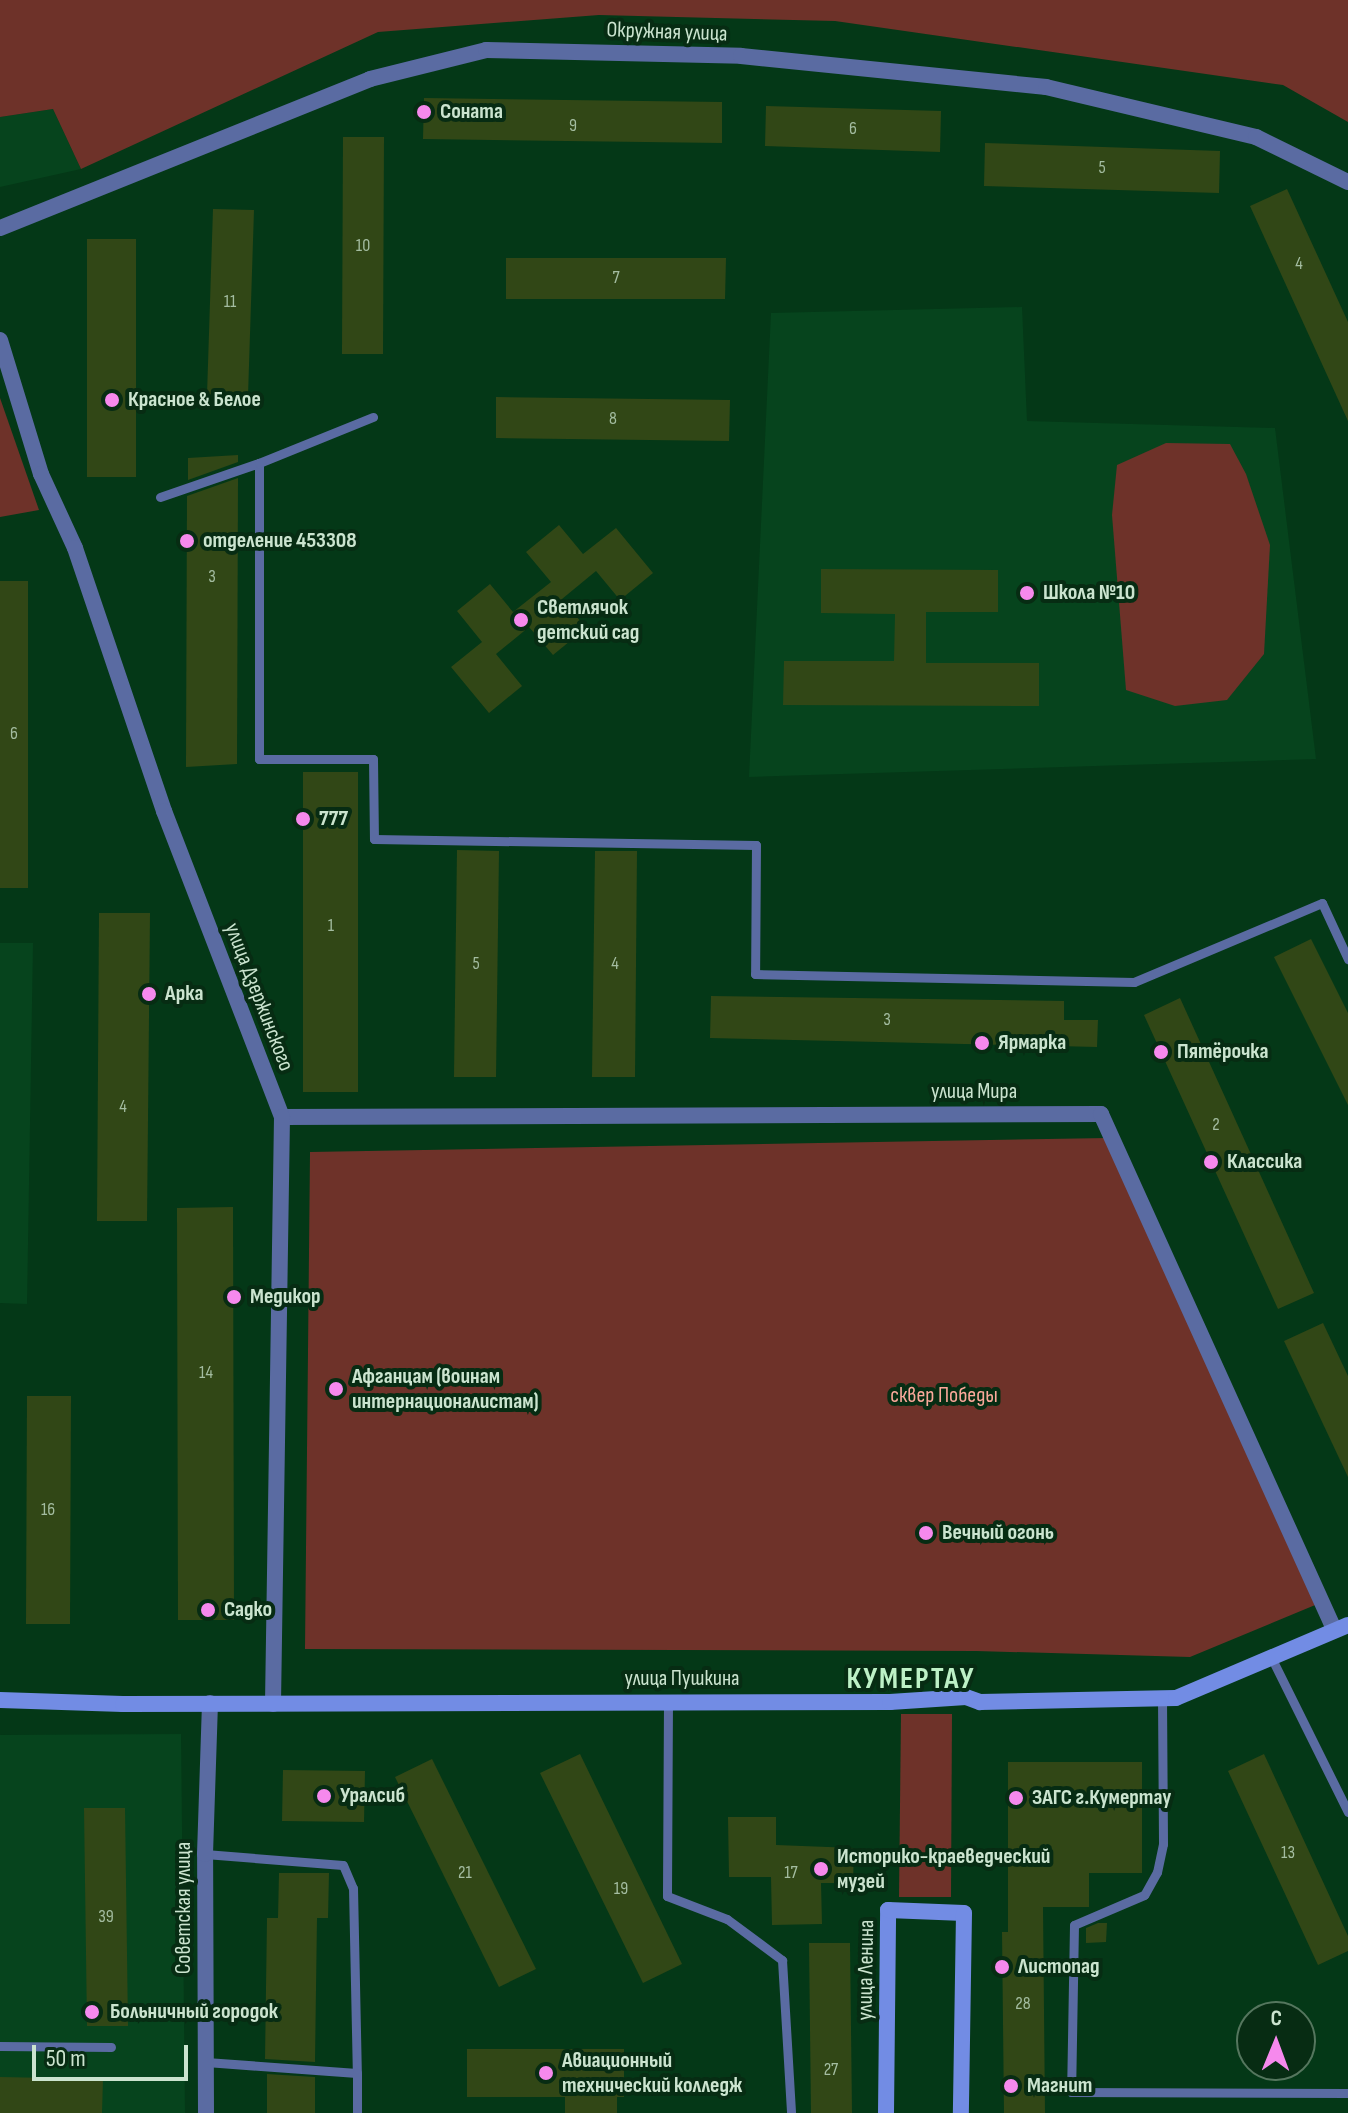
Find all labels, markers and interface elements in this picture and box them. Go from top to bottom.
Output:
street label: Окружная улица [606,17,728,47]
place label: Соната [440,99,503,125]
marker: Соната [415,103,433,121]
house number: 9 [569,115,577,137]
house number: 6 [849,118,857,140]
house number: 5 [1098,157,1106,179]
house number: 10 [356,235,370,257]
house number: 4 [1295,253,1303,275]
house number: 7 [612,267,620,289]
house number: 11 [224,291,236,313]
place label: Красное & Белое [128,387,261,413]
marker: Красное & Белое [103,391,121,409]
house number: 8 [609,408,617,430]
place label: отделение 453308 [203,528,357,554]
marker: отделение 453308 [178,532,196,550]
house number: 3 [208,566,216,588]
place label: Школа №10 [1043,580,1135,606]
marker: Школа №10 [1018,584,1036,602]
place label: Светлячок детский сад [537,594,639,646]
marker: Светлячок детский сад [512,611,530,629]
house number: 6 [10,723,18,745]
place label: 777 [319,806,348,832]
marker: 777 [294,810,312,828]
house number: 1 [328,915,334,937]
street label: улица Дзержинского [219,919,299,1075]
house number: 5 [472,953,480,975]
house number: 4 [611,953,619,975]
place label: Арка [165,981,203,1007]
marker: Арка [140,985,158,1003]
house number: 3 [883,1009,891,1031]
place label: Ярмарка [998,1030,1066,1056]
marker: Ярмарка [973,1034,991,1052]
place label: Пятёрочка [1177,1039,1268,1065]
marker: Пятёрочка [1152,1043,1170,1061]
street label: улица Мира [931,1079,1017,1105]
house number: 4 [119,1096,127,1118]
house number: 2 [1212,1114,1220,1136]
place label: Классика [1227,1149,1302,1175]
marker: Классика [1202,1153,1220,1171]
place label: Медикор [250,1284,321,1310]
marker: Медикор [225,1288,243,1306]
house number: 14 [199,1362,213,1384]
place label: Афганцам (воинам интернационалистам) [352,1363,539,1414]
marker: Афганцам (воинам интернационалистам) [327,1380,345,1398]
park label: сквер Победы [890,1383,998,1409]
house number: 16 [41,1499,55,1521]
place label: Вечный огонь [942,1520,1054,1546]
marker: Вечный огонь [917,1524,935,1542]
place label: Садко [224,1597,272,1623]
marker: Садко [199,1601,217,1619]
district label: КУМЕРТАУ [846,1661,976,1697]
street label: улица Пушкина [624,1666,740,1692]
place label: Уралсиб [340,1783,405,1809]
place label: ЗАГС г.Кумертау [1032,1785,1171,1811]
marker: Уралсиб [315,1787,333,1805]
marker: ЗАГС г.Кумертау [1007,1789,1025,1807]
street label: Советская улица [171,1842,197,1974]
house number: 13 [1281,1842,1295,1864]
place label: Историко-краеведческий музей [837,1843,1050,1894]
marker: Историко-краеведческий музей [812,1860,830,1878]
house number: 21 [458,1862,472,1884]
house number: 17 [784,1862,798,1884]
house number: 19 [614,1878,628,1900]
house number: 39 [98,1906,114,1928]
street label: улица Ленина [852,1919,880,2021]
place label: Листопад [1018,1954,1100,1980]
marker: Листопад [993,1958,1011,1976]
house number: 28 [1015,1993,1031,2015]
place label: Больничный городок [110,1999,278,2025]
marker: Больничный городок [81,2001,103,2023]
north arrow [1236,2001,1316,2081]
text: С [1271,2005,1282,2032]
scale bar [36,2029,192,2079]
text: 50 m [46,2044,86,2073]
place label: Авиационный технический колледж [562,2047,742,2098]
house number: 27 [824,2059,838,2081]
marker: Авиационный технический колледж [537,2064,555,2082]
place label: Магнит [1027,2073,1092,2099]
marker: Магнит [1002,2077,1020,2095]

